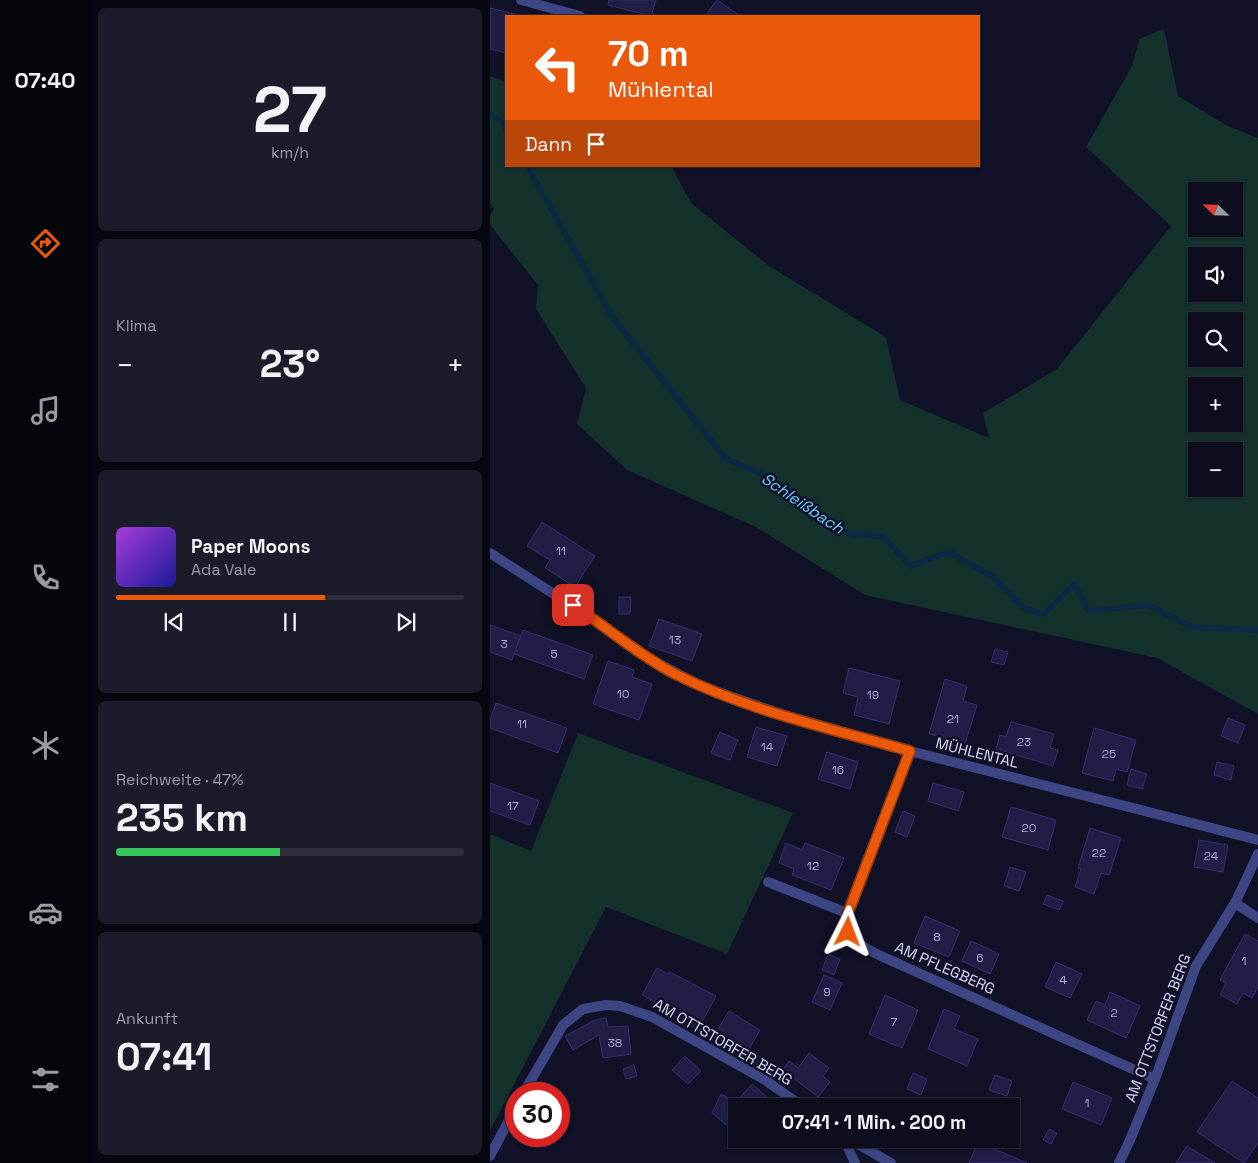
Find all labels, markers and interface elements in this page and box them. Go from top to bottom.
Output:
text: 70 m [608,32,689,76]
icon: left [525,35,590,100]
text: 07:40 [15,66,75,94]
text: 27 [253,68,327,151]
text: Mühlental [608,75,714,103]
icon: arrive [582,130,610,158]
text: Dann [525,132,572,157]
text: km/h [271,142,309,163]
north arrow [1188,182,1242,238]
map controls [1188,182,1243,497]
icon: directions [28,226,63,261]
button: sound [1188,247,1243,302]
button: search [1188,312,1243,367]
text: Klima [116,315,157,336]
text: 23° [260,340,320,388]
text: − [116,347,133,383]
text: + [447,347,464,383]
button: + [1188,377,1243,432]
icon: music [28,393,63,428]
button: − [1188,442,1243,497]
water label: Schleißbach [757,468,849,539]
text: Paper Moons [191,534,310,559]
house number: 11 [556,543,566,559]
text: Ada Vale [191,559,256,580]
icon: phone [28,560,63,595]
pin [552,584,594,626]
icon: arrive [559,591,587,619]
icon: previous [160,608,188,636]
icon: pause [276,608,304,636]
icon: next [392,608,420,636]
house number: 13 [669,632,681,648]
house number: 3 [500,636,508,652]
house number: 5 [550,646,558,662]
house number: 10 [617,686,629,702]
house number: 19 [867,687,879,703]
house number: 21 [947,711,959,727]
house number: 11 [517,716,527,732]
icon: climate [28,728,63,763]
street label: MÜHLENTAL [934,733,1021,772]
house number: 23 [1017,734,1031,750]
house number: 14 [761,739,774,755]
house number: 25 [1102,746,1116,762]
house number: 16 [832,762,844,778]
text: Reichweite · 47% [116,769,243,790]
text: 235 km [116,794,248,842]
house number: 17 [507,798,519,814]
house number: 20 [1022,820,1036,836]
house number: 22 [1092,845,1106,861]
house number: 24 [1204,848,1219,864]
house number: 12 [807,858,819,874]
icon: car [28,895,63,930]
position arrow [821,905,873,957]
house number: 8 [933,929,941,945]
street label: AM PFLEGBERG [892,937,998,998]
house number: 6 [976,950,984,966]
street label: AM OTTSTORFER BERG [1120,951,1195,1105]
house number: 1 [1241,953,1247,969]
house number: 4 [1059,972,1067,988]
house number: 9 [823,984,831,1000]
street label: AM OTTSTORFER BERG [650,994,796,1089]
house number: 2 [1110,1005,1118,1021]
text: Ankunft [116,1008,178,1029]
house number: 7 [891,1014,898,1030]
text: 07:41 [116,1033,212,1081]
house number: 38 [608,1035,622,1051]
icon: filters [28,1062,63,1097]
speed limit sign: 30 [505,1082,570,1147]
house number: 1 [1084,1095,1090,1111]
text: 07:41 · 1 Min. · 200 m [782,1110,966,1135]

